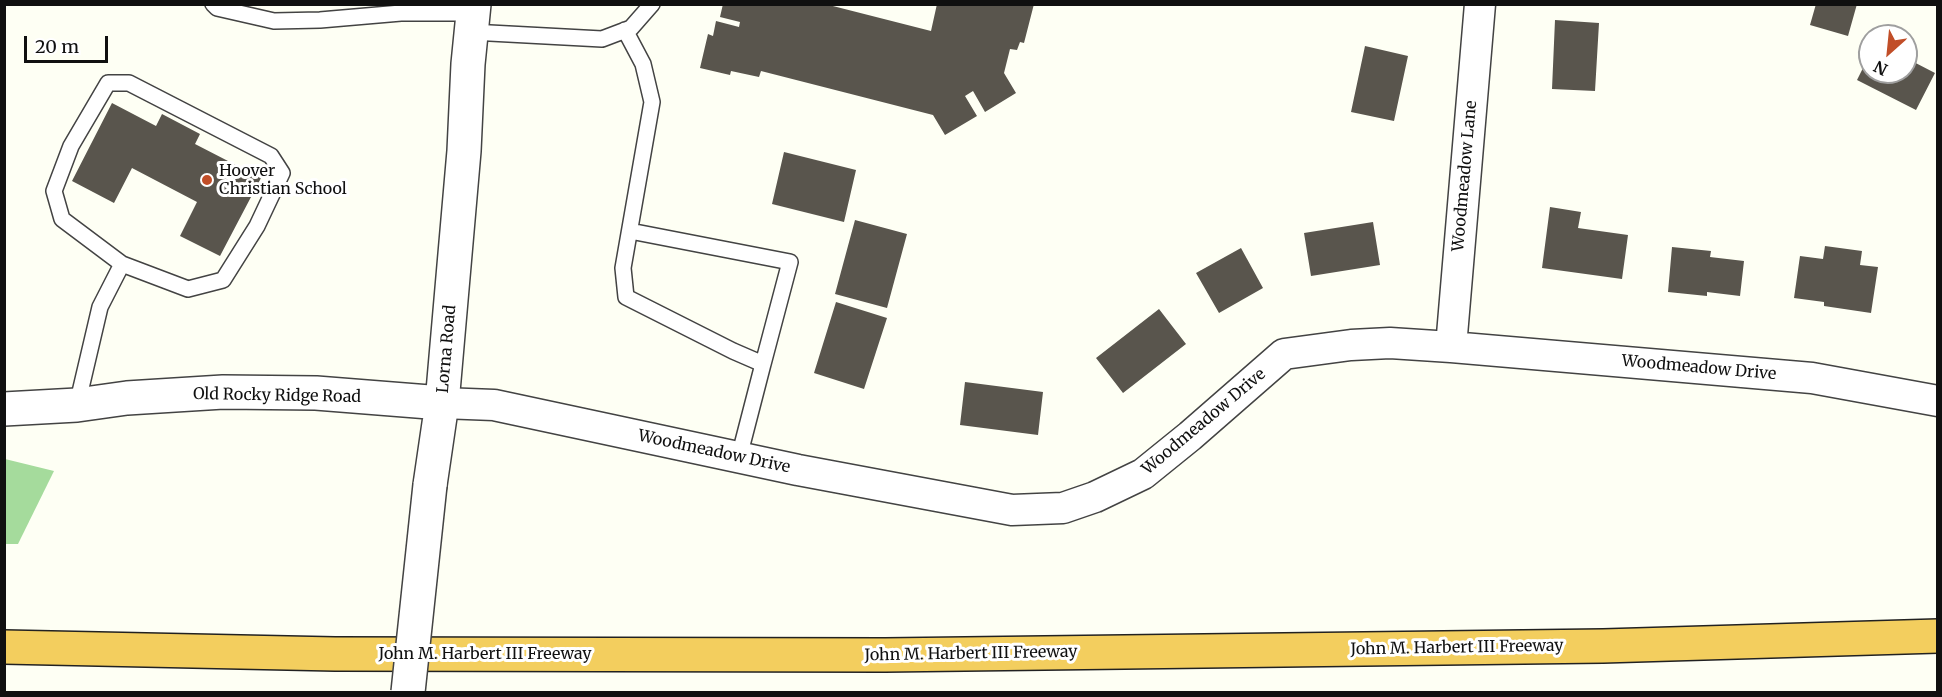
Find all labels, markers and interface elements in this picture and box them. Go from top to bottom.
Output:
scale bar [27,24,111,62]
north arrow [1858,24,1918,84]
text: 20 m [35,35,79,58]
text: N [1871,56,1891,80]
street label: Woodmeadow Lane [1449,100,1481,252]
place label: Hoover Christian School [219,161,347,199]
marker: Hoover Christian School [200,173,214,187]
street label: Lorna Road [434,304,460,394]
street label: Woodmeadow Drive [1621,352,1777,384]
street label: Woodmeadow Drive [1138,365,1270,479]
street label: Old Rocky Ridge Road [193,385,361,407]
street label: Woodmeadow Drive [636,426,792,478]
street label: John M. Harbert III Freeway [1350,637,1564,659]
street label: John M. Harbert III Freeway [864,643,1078,665]
street label: John M. Harbert III Freeway [378,644,592,664]

